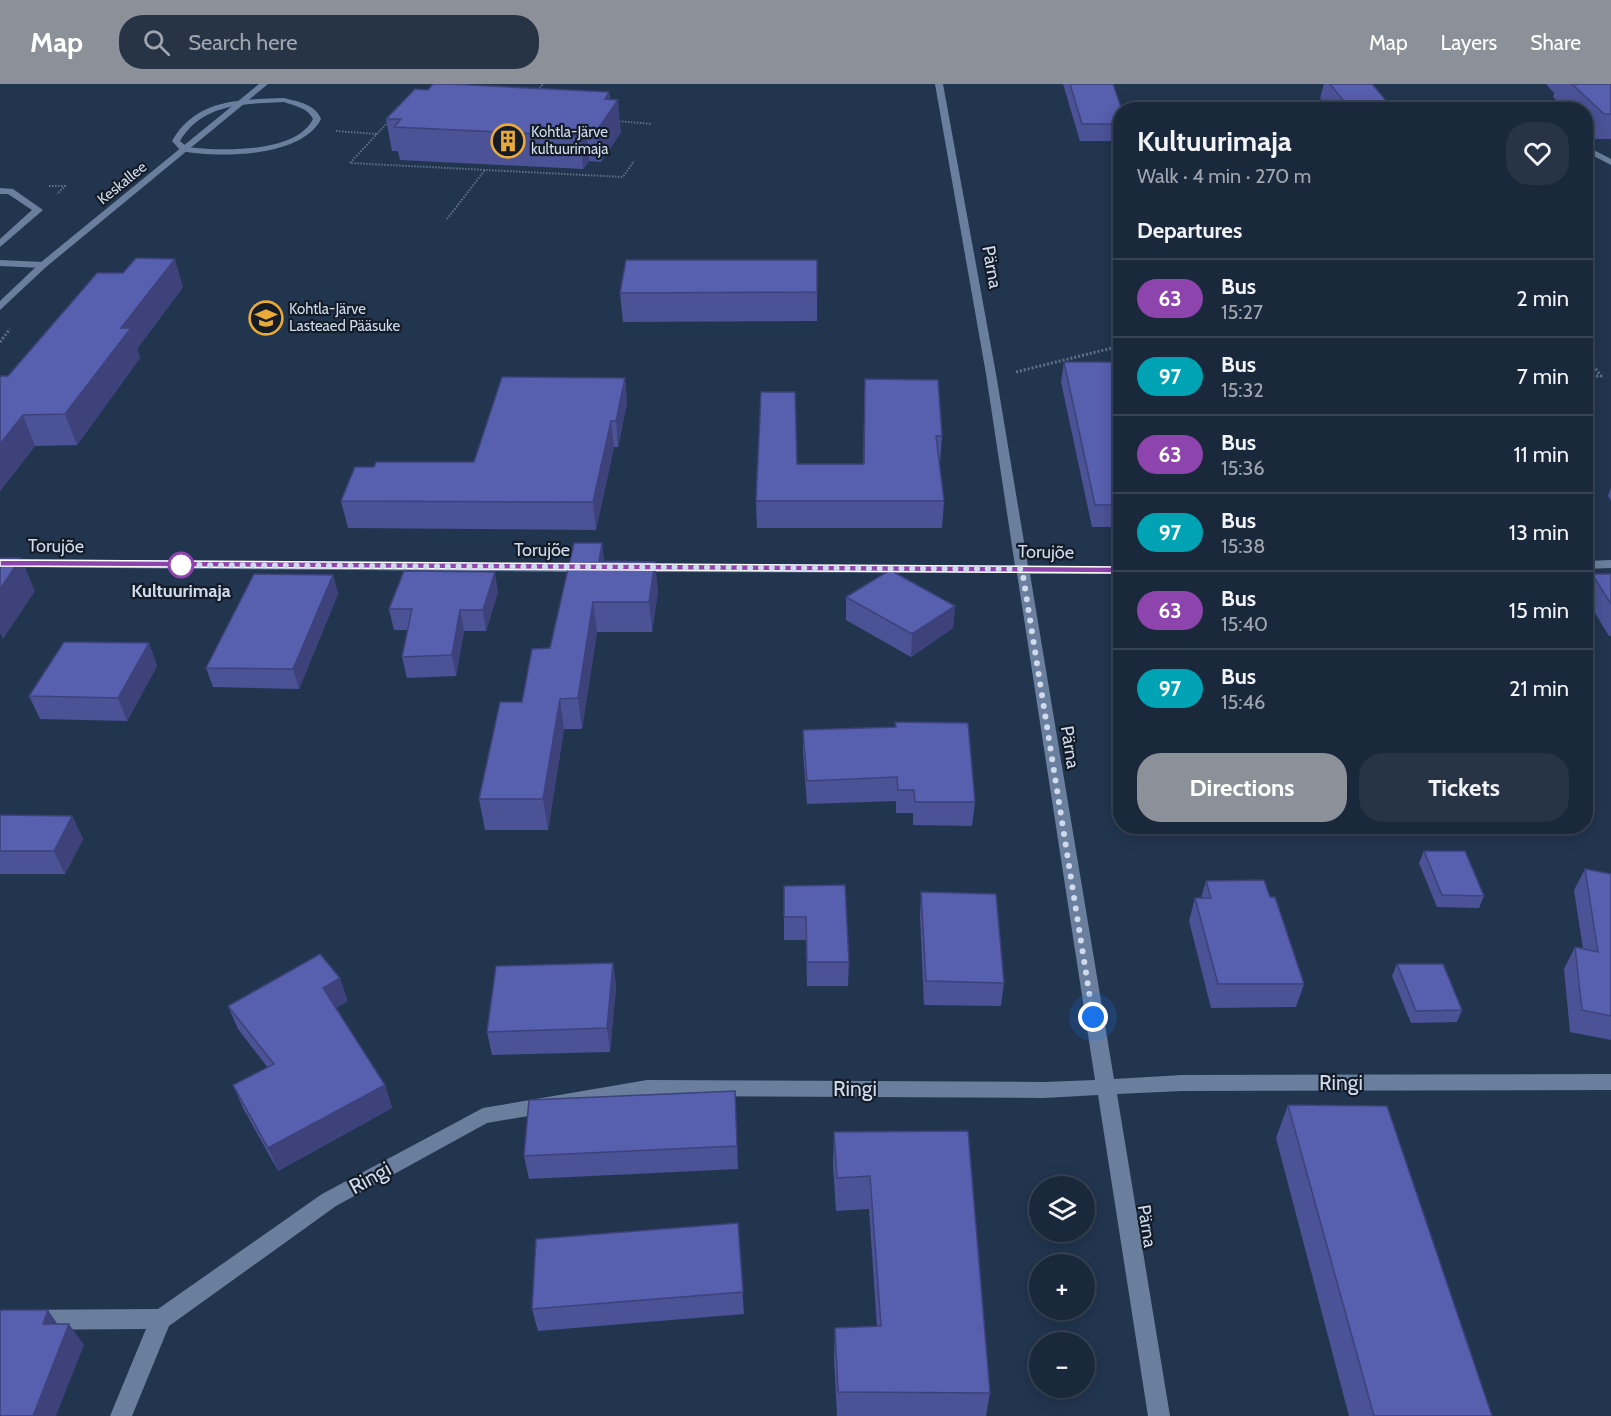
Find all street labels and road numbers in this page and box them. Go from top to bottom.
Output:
street label: Keskallee [94,158,150,208]
street label: Pärna [977,244,1007,290]
street label: Torujõe [28,535,84,557]
street label: Torujõe [514,539,570,561]
street label: Torujõe [1018,541,1074,563]
street label: Pärna [1056,724,1084,770]
street label: Ringi [1319,1070,1363,1095]
street label: Ringi [833,1076,877,1101]
street label: Ringi [344,1156,395,1199]
street label: Pärna [1133,1203,1161,1249]

